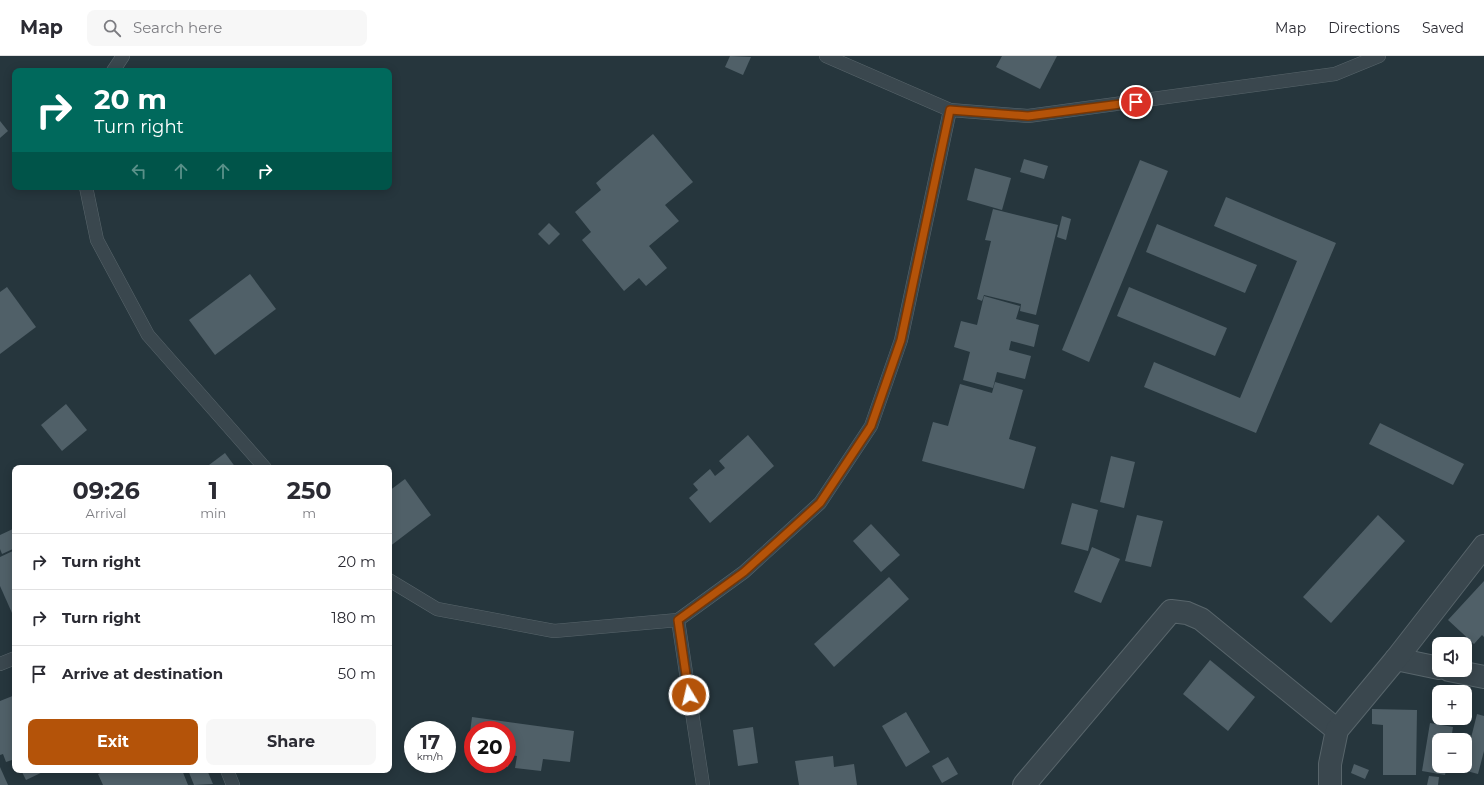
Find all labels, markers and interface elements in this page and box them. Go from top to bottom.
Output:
search box [87,10,367,46]
text: Map [20,16,63,39]
icon: search [101,17,123,39]
text: Search here [133,18,222,37]
text: Map [1275,19,1306,37]
text: Directions [1328,19,1400,37]
text: Saved [1422,19,1464,37]
text: 20 m [94,82,167,116]
icon: right [28,84,80,136]
pin [1119,85,1153,119]
icon: arrive [1125,91,1147,113]
text: Turn right [94,116,184,138]
icon: left [128,160,150,182]
icon: ahead [170,160,192,182]
icon: ahead [212,160,234,182]
icon: right [254,160,276,182]
text: 09:26 [72,476,140,505]
text: 1 [209,476,218,505]
text: 250 [287,476,332,505]
text: Arrival [86,505,127,521]
text: min [200,505,226,521]
text: m [302,505,316,521]
icon: right [28,551,50,573]
text: Turn right [62,552,141,571]
text: 20 m [338,552,376,571]
icon: right [28,607,50,629]
text: Turn right [62,608,141,627]
text: 180 m [331,608,376,627]
map controls [1432,637,1472,773]
button: sound [1432,637,1472,677]
icon: arrive [28,663,50,685]
text: Arrive at destination [62,664,223,683]
text: 50 m [338,664,376,683]
position arrow [668,674,710,716]
button: + [1432,685,1472,725]
button: Exit [28,719,198,765]
button: Share [206,719,376,765]
speed limit sign: 20 [464,721,516,773]
text: 17 [420,730,440,754]
button: − [1432,733,1472,773]
text: km/h [417,750,443,763]

